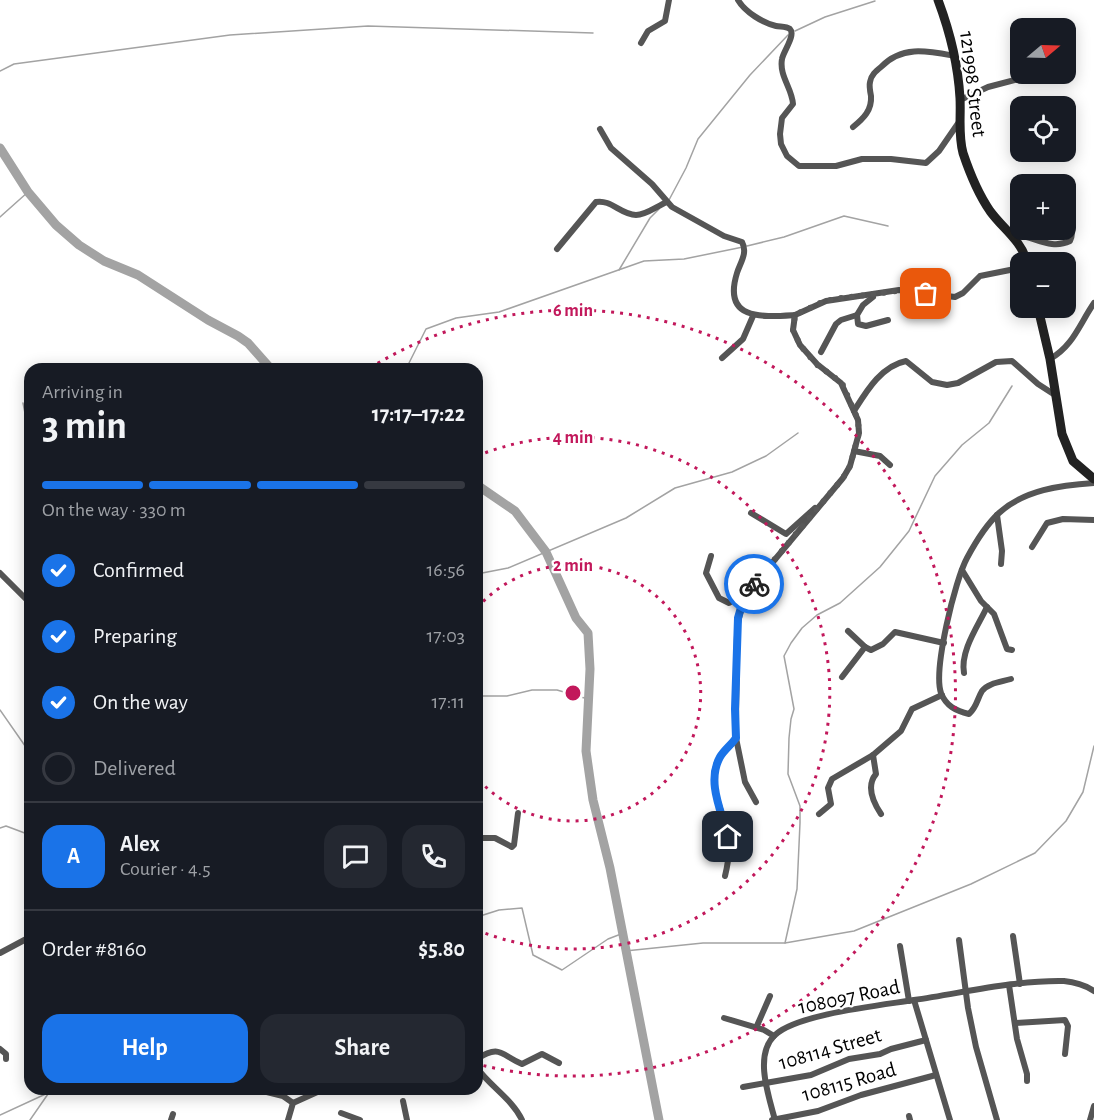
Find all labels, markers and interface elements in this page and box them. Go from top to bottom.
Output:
north arrow [1010,18,1076,84]
map controls [1010,18,1076,318]
street label: 121998 Street [956,30,990,138]
button: locate [1010,96,1076,162]
button: + [1010,174,1076,240]
button: − [1010,252,1076,318]
pin [900,268,951,319]
icon: bag [909,277,942,310]
text: 6 min [553,302,593,320]
text: Arriving in [42,382,123,402]
text: 17:17–17:22 [372,403,465,425]
text: 3 min [42,407,127,446]
text: 4 min [553,429,593,447]
text: On the way · 330 m [42,500,186,520]
icon: check [42,554,75,587]
courier [724,554,784,614]
text: 2 min [553,557,593,575]
text: Confirmed [93,559,184,581]
text: 16:56 [426,560,465,580]
icon: bike [738,568,771,601]
icon: check [42,620,75,653]
text: Preparing [93,625,177,647]
text: 17:03 [426,626,465,646]
centre of rings [563,683,583,703]
icon: check [42,686,75,719]
text: On the way [93,691,188,713]
text: 17:11 [431,692,465,712]
text: Delivered [93,757,176,779]
pin [702,811,753,862]
icon: home [711,820,744,853]
button: chat [324,825,387,888]
button: phone [402,825,465,888]
text: Alex [120,833,160,855]
text: A [67,845,80,867]
text: Courier · 4.5 [120,859,211,879]
text: Order #8160 [42,938,147,960]
text: $5.80 [418,938,465,960]
street label: 108097 Road [796,976,902,1018]
button: Help [42,1014,248,1083]
button: Share [260,1014,465,1083]
street label: 108114 Street [776,1024,884,1074]
street label: 108115 Road [800,1059,898,1105]

